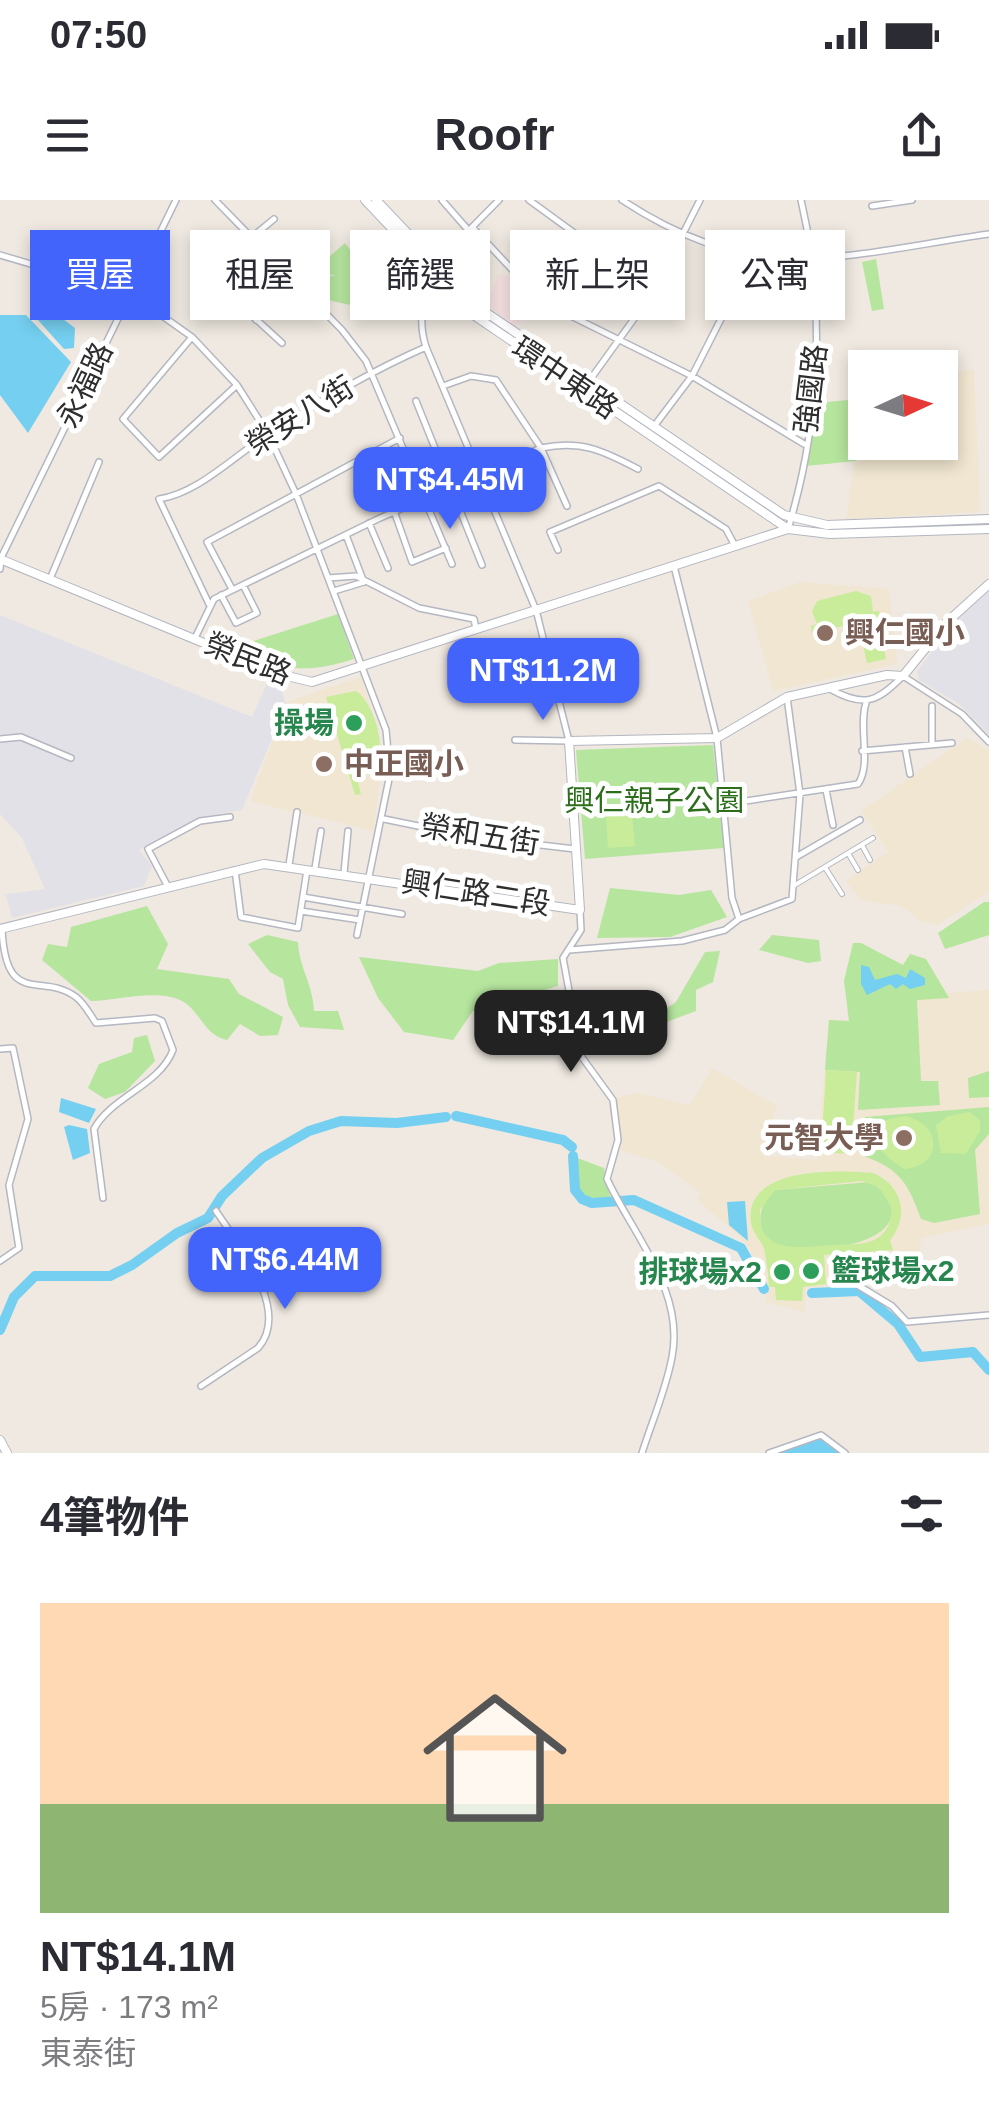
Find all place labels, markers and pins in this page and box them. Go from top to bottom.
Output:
pin: NT$4.45M [347,447,553,532]
place label: 興仁國小 [845,616,965,649]
marker: 興仁國小 [814,622,836,644]
pin: NT$11.2M [440,638,646,723]
place label: 操場 [274,706,334,739]
marker: 操場 [343,712,365,734]
place label: 中正國小 [344,747,464,780]
marker: 中正國小 [313,753,335,775]
pin: NT$14.1M [468,990,674,1075]
place label: 元智大學 [764,1121,884,1154]
marker: 元智大學 [893,1127,915,1149]
pin: NT$6.44M [182,1227,388,1312]
place label: 籃球場x2 [831,1254,954,1287]
place label: 排球場x2 [639,1255,762,1288]
marker: 籃球場x2 [800,1260,822,1282]
marker: 排球場x2 [771,1261,793,1283]

